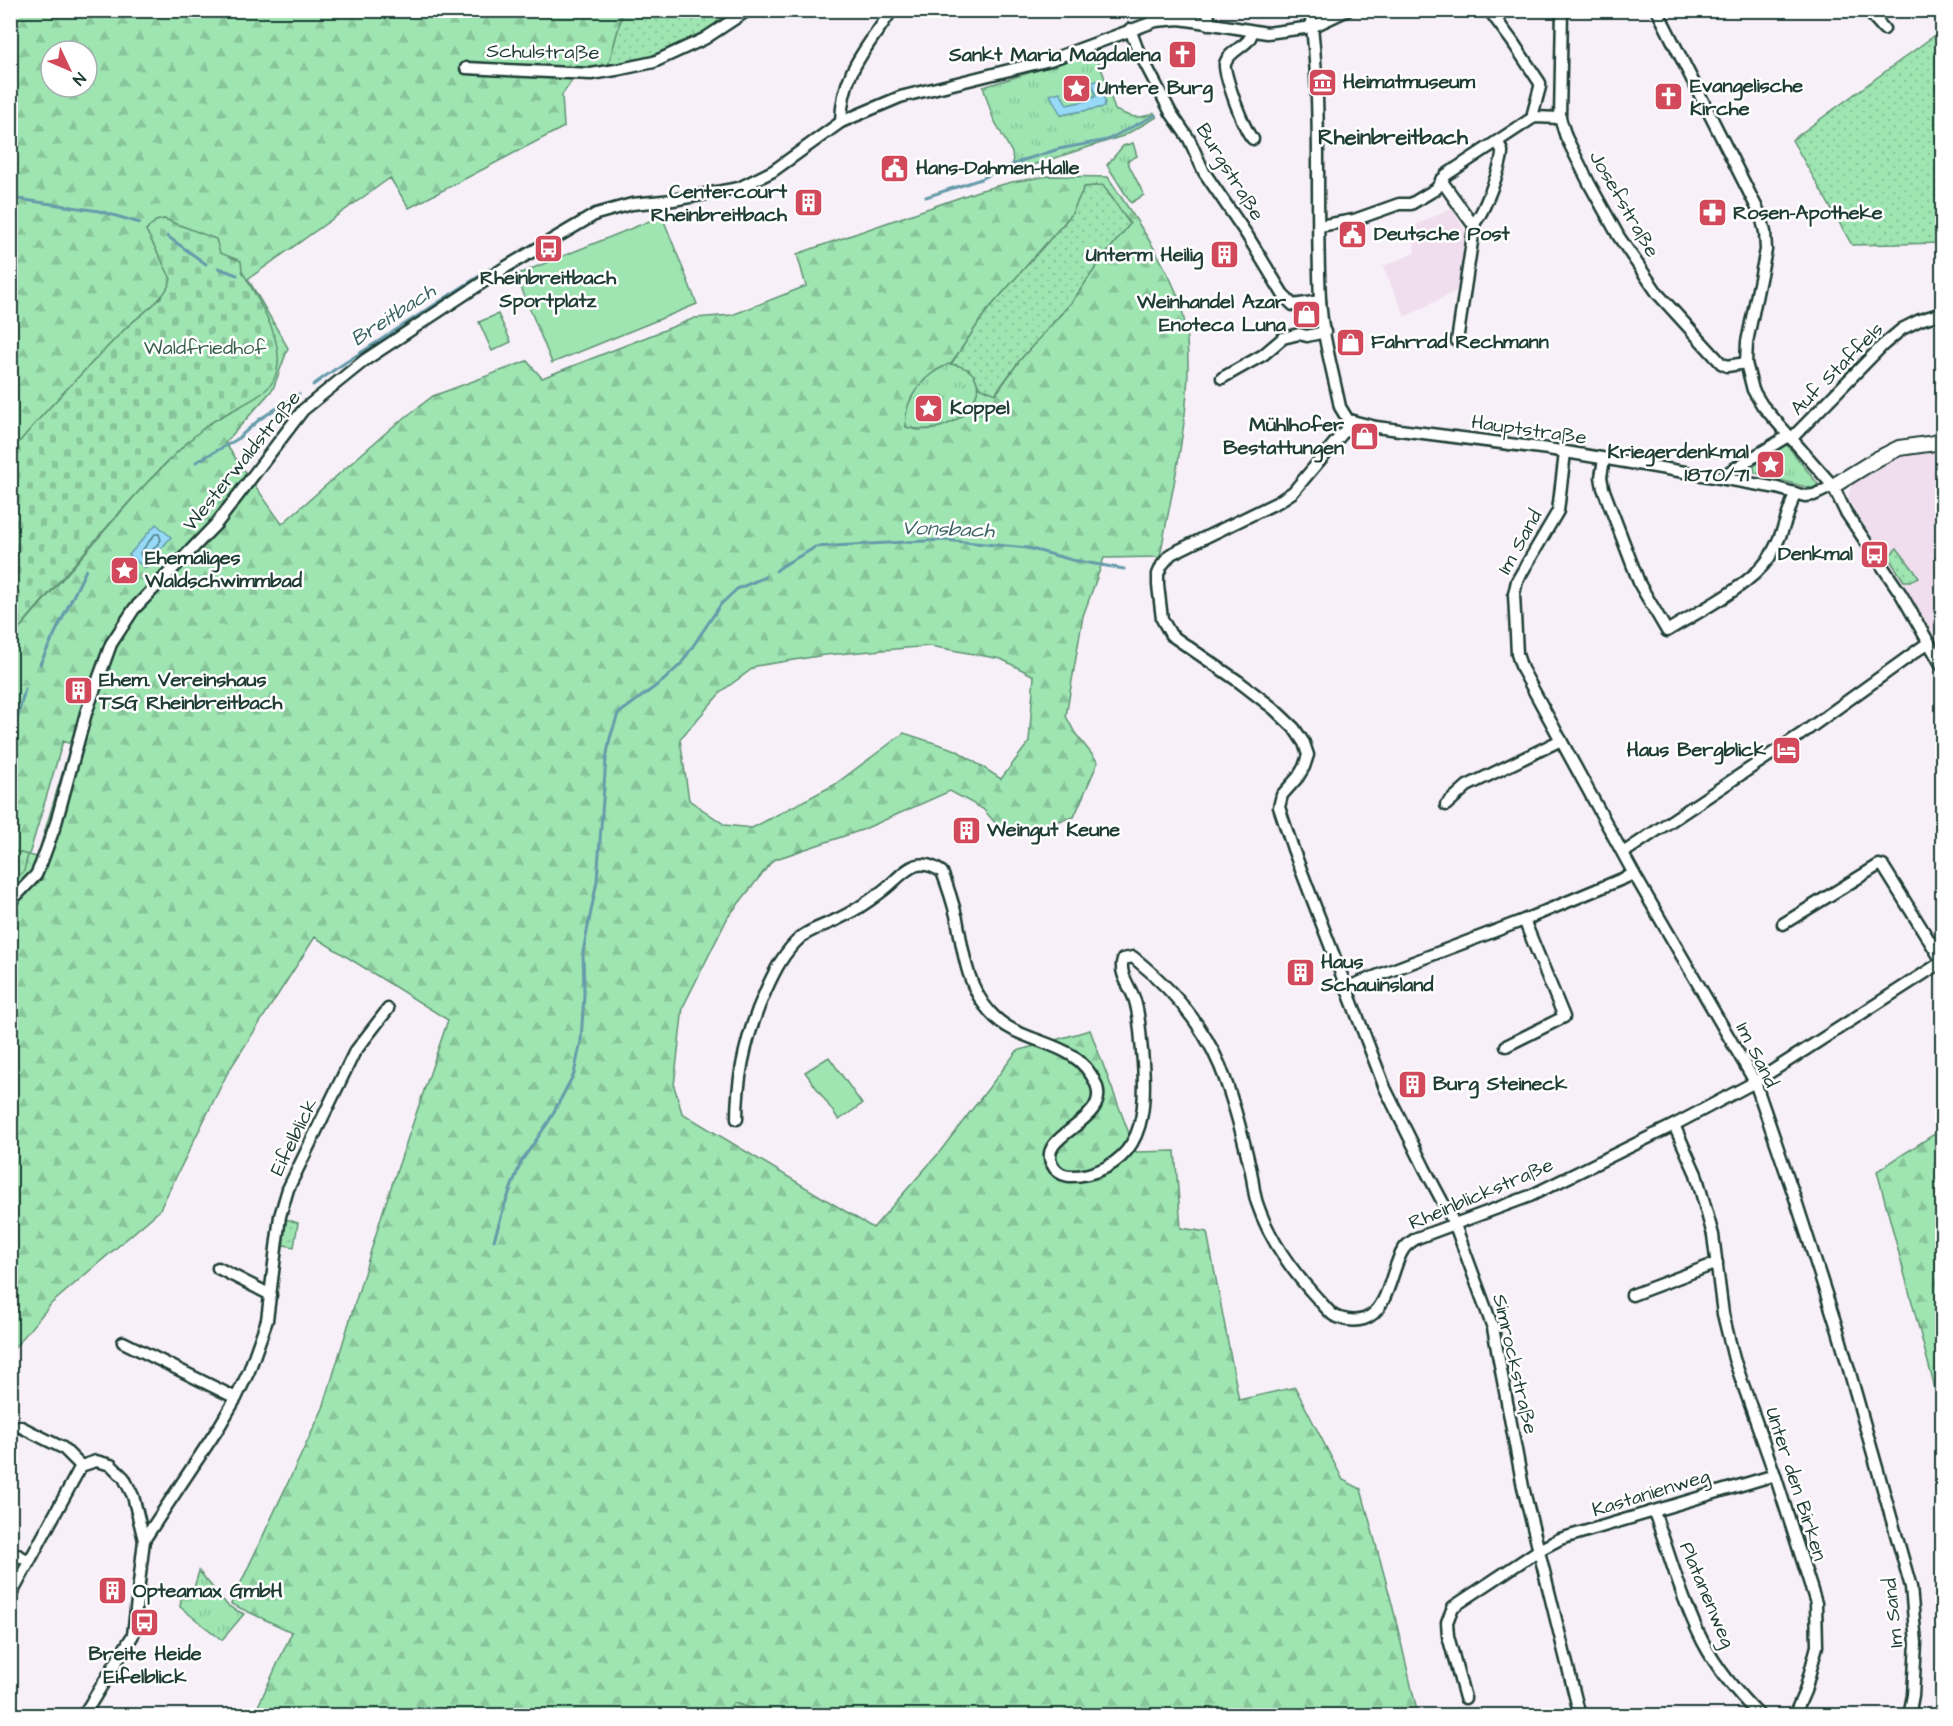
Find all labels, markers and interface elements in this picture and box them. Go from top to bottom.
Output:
street label: Schulstraße [486,37,600,67]
north arrow [39,39,99,99]
church icon: Sankt Maria Magdalena [1166,39,1198,71]
place label: Sankt Maria Magdalena [948,41,1162,70]
museum icon: Heimatmuseum [1306,66,1338,98]
text: N [68,67,90,90]
place label: Heimatmuseum [1343,68,1476,96]
place icon: Untere Burg [1060,72,1092,104]
place label: Evangelische Kirche [1690,72,1803,123]
place label: Untere Burg [1097,74,1213,103]
church icon: Evangelische Kirche [1653,81,1685,113]
street label: Burgstraße [1188,118,1271,227]
district label: Rheinbreitbach [1318,122,1469,153]
street label: Josefstraße [1582,145,1666,263]
public building icon: Hans-Dahmen-Halle [879,152,911,184]
place label: Hans-Dahmen-Halle [916,154,1080,182]
place label: Centercourt Rheinbreitbach [651,178,788,229]
building icon: Centercourt Rheinbreitbach [792,187,824,219]
pharmacy icon: Rosen-Apotheke [1696,197,1728,229]
place label: Rosen-Apotheke [1733,199,1883,227]
public building icon: Deutsche Post [1337,218,1369,250]
place label: Deutsche Post [1374,220,1511,248]
bus stop icon: Rheinbreitbach Sportplatz [532,232,564,264]
building icon: Unterm Heilig [1208,239,1240,271]
place label: Unterm Heilig [1086,241,1204,270]
place label: Rheinbreitbach Sportplatz [480,264,617,315]
water label: Breitbach [345,276,442,353]
place label: Weinhandel Azar Enoteca Luna [1136,288,1287,339]
shop icon: Weinhandel Azar Enoteca Luna [1291,298,1323,330]
street label: Auf Staffels [1784,316,1890,422]
shop icon: Fahrrad Rechmann [1334,326,1366,358]
place label: Fahrrad Rechmann [1371,328,1549,356]
park label: Waldfriedhof [144,334,266,362]
street label: Westerwaldstraße [176,385,308,537]
place icon: Koppel [913,392,945,424]
place label: Koppel [950,394,1010,422]
street label: Hauptstraße [1470,408,1589,452]
place label: Mühlhofer Bestattungen [1223,411,1345,463]
shop icon: Mühlhofer Bestattungen [1349,421,1381,453]
place label: Kriegerdenkmal 1870/71 [1608,438,1749,489]
place icon: Kriegerdenkmal 1870/71 [1754,448,1786,480]
street label: Im Sand [1491,505,1549,579]
water label: Vonsbach [901,513,996,545]
bus stop icon: Denkmal [1858,538,1890,570]
place label: Denkmal [1778,540,1853,568]
place label: Ehemaliges Waldschwimmbad [144,544,303,595]
place icon: Ehemaliges Waldschwimmbad [108,554,140,586]
place label: Ehem. Vereinshaus TSG Rheinbreitbach [98,666,283,717]
building icon: Ehem. Vereinshaus TSG Rheinbreitbach [62,675,94,707]
hotel icon: Haus Bergblick [1771,734,1803,766]
place label: Haus Bergblick [1627,736,1767,765]
building icon: Weingut Keune [950,814,982,846]
place label: Weingut Keune [986,816,1120,845]
place label: Haus Schauinsland [1320,948,1434,999]
building icon: Haus Schauinsland [1284,957,1316,989]
street label: Im Sand [1729,1018,1785,1092]
building icon: Burg Steineck [1396,1068,1428,1100]
place label: Burg Steineck [1433,1070,1568,1099]
street label: Eifelblick [263,1094,325,1180]
street label: Rheinblickstraße [1404,1151,1558,1237]
street label: Simrockstraße [1485,1291,1545,1437]
street label: Unter den Birken [1758,1404,1834,1564]
street label: Kastanienweg [1589,1462,1714,1525]
street label: Platanenweg [1671,1538,1742,1653]
building icon: Opteamax GmbH [96,1575,128,1607]
place label: Opteamax GmbH [133,1577,283,1605]
street label: Im Sand [1875,1577,1911,1649]
bus stop icon: Breite Heide Eifelblick [129,1607,161,1639]
place label: Breite Heide Eifelblick [88,1640,202,1691]

